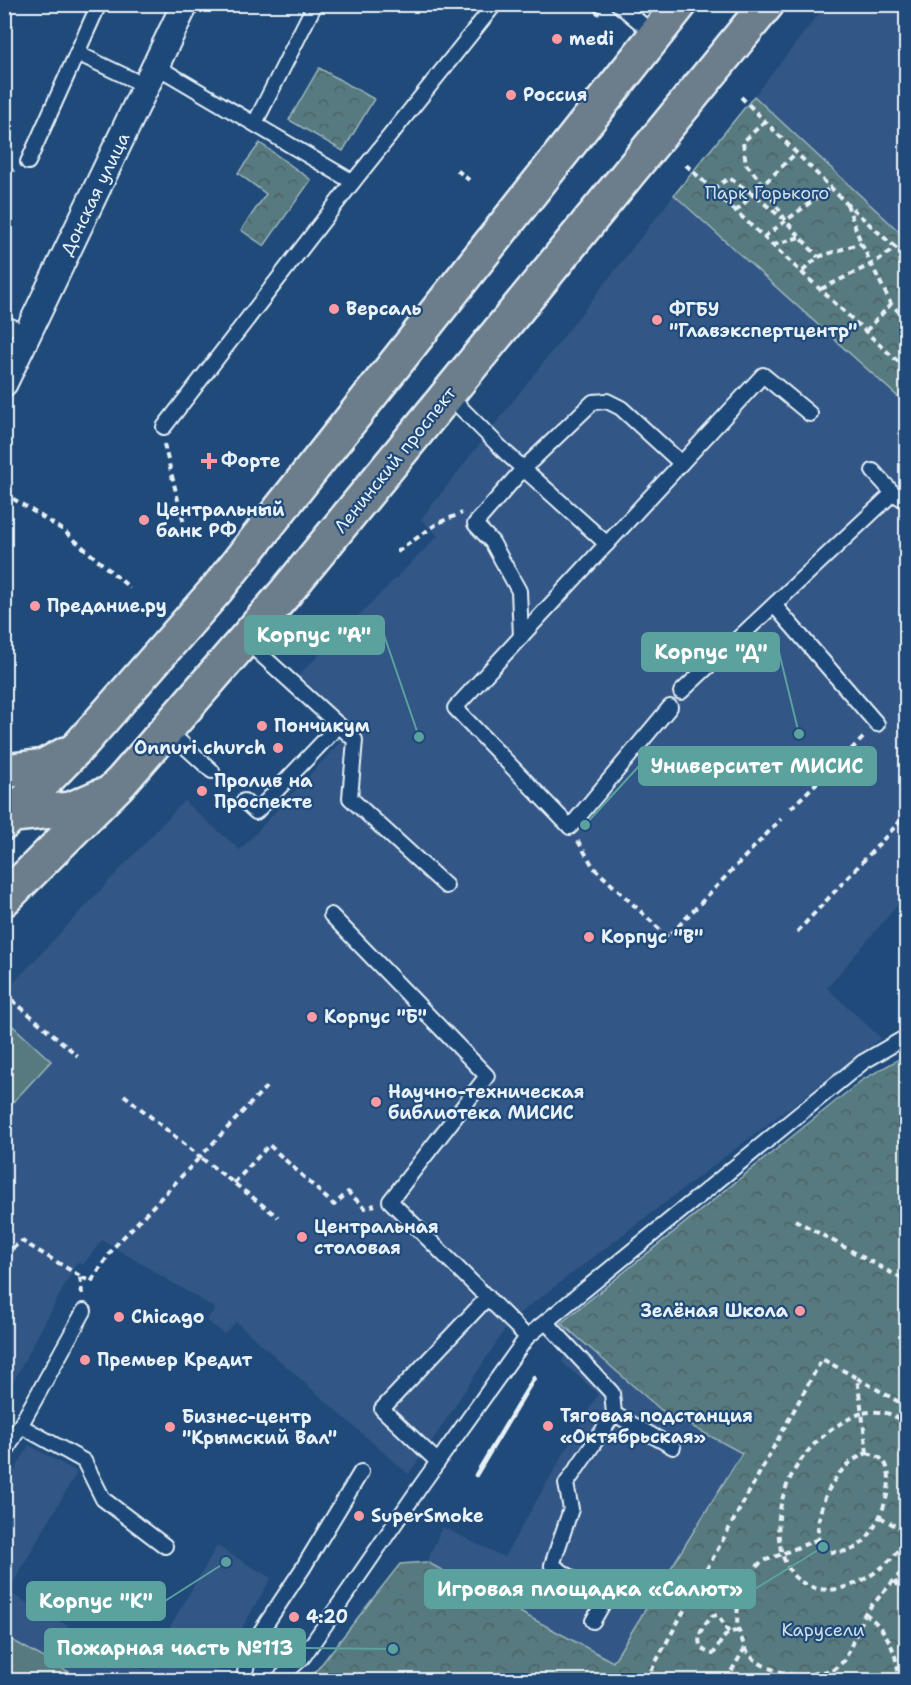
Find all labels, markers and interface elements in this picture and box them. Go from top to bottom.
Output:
place label: medi [569,27,614,51]
marker: medi [550,32,564,46]
place label: Россия [523,83,588,107]
marker: Россия [504,88,518,102]
street label: Донская улица [55,128,135,260]
park label: Парк Горького [705,181,829,205]
place label: Версаль [346,297,422,321]
place label: ФГБУ "Главэкспертцентр" [669,298,858,343]
marker: Версаль [327,302,341,316]
marker: ФГБУ "Главэкспертцентр" [650,313,664,327]
street label: Ленинский проспект [329,381,462,538]
place label: Форте [221,449,281,473]
marker: Форте [202,454,216,468]
place label: Центральный банк РФ [156,498,285,543]
marker: Центральный банк РФ [137,513,151,527]
place label: Предание.ру [47,594,167,618]
marker: Предание.ру [28,599,42,613]
callout: Корпус "А" [245,616,384,654]
text: Корпус "А" [257,622,371,648]
callout: Корпус "Д" [642,633,779,671]
text: Корпус "Д" [654,639,768,665]
place label: Пончикум [274,714,370,738]
marker: Пончикум [255,719,269,733]
place label: Onnuri church [134,736,266,760]
marker: Onnuri church [271,741,285,755]
callout: Университет МИСИС [639,747,876,785]
text: Университет МИСИС [650,753,864,779]
place label: Пролив на Проспекте [214,769,313,814]
marker: Пролив на Проспекте [195,784,209,798]
place label: Корпус "В" [601,925,703,949]
marker: Корпус "В" [582,930,596,944]
place label: Корпус "Б" [324,1005,427,1029]
marker: Корпус "Б" [305,1010,319,1024]
place label: Научно-техническая библиотека МИСИС [388,1080,585,1125]
marker: Научно-техническая библиотека МИСИС [369,1095,383,1109]
place label: Центральная столовая [314,1215,439,1260]
marker: Центральная столовая [295,1230,309,1244]
place label: Зелёная Школа [641,1299,789,1323]
marker: Зелёная Школа [793,1304,807,1318]
place label: Chicago [131,1305,204,1329]
marker: Chicago [112,1310,126,1324]
place label: Премьер Кредит [97,1348,253,1372]
marker: Премьер Кредит [78,1353,92,1367]
place label: Тяговая подстанция «Октябрьская» [560,1404,753,1449]
place label: Бизнес-центр "Крымский Вал" [182,1405,337,1450]
marker: Тяговая подстанция «Октябрьская» [541,1419,555,1433]
marker: Бизнес-центр "Крымский Вал" [163,1420,177,1434]
place label: SuperSmoke [371,1504,484,1528]
marker: SuperSmoke [352,1509,366,1523]
callout: Игровая площадка «Салют» [425,1570,755,1608]
text: Игровая площадка «Салют» [437,1576,743,1602]
callout: Корпус "К" [27,1582,165,1620]
text: Корпус "К" [39,1588,153,1614]
place label: 4:20 [306,1605,348,1629]
marker: 4:20 [287,1610,301,1624]
park label: Карусели [781,1618,865,1642]
callout: Пожарная часть №113 [45,1629,305,1667]
text: Пожарная часть №113 [57,1635,293,1661]

